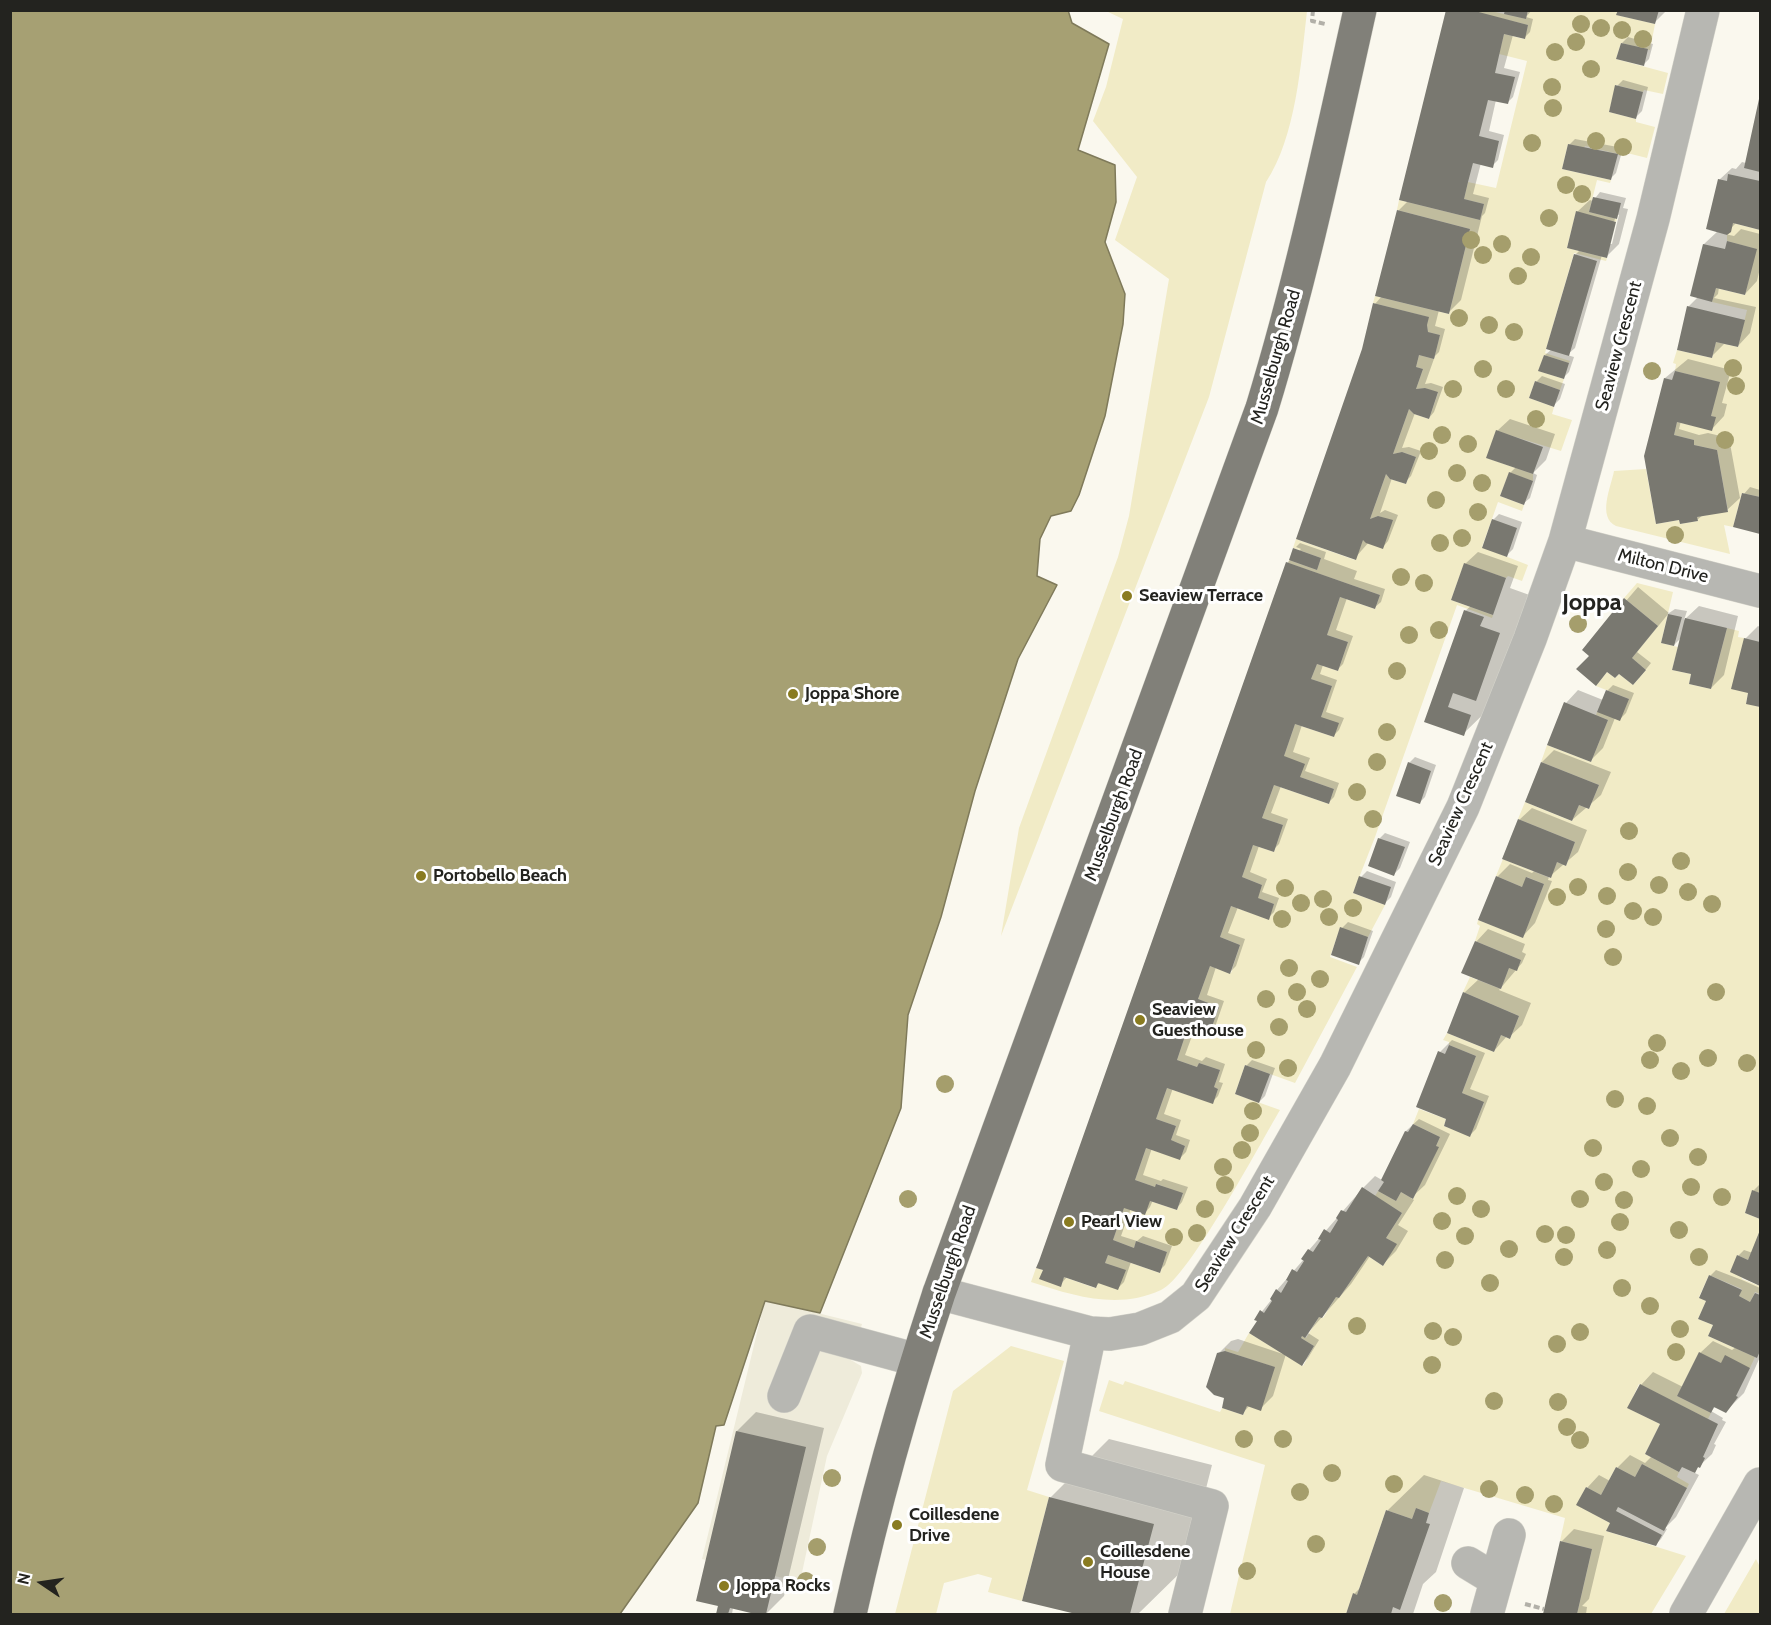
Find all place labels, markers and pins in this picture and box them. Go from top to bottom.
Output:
place label: Seaview Terrace [1139,585,1263,607]
marker: Seaview Terrace [1120,589,1134,603]
place label: Joppa Shore [805,683,899,705]
marker: Joppa Shore [786,687,800,701]
place label: Portobello Beach [433,865,567,887]
marker: Portobello Beach [414,869,428,883]
place label: Seaview Guesthouse [1152,999,1244,1042]
marker: Seaview Guesthouse [1133,1013,1147,1027]
place label: Pearl View [1081,1211,1162,1233]
marker: Pearl View [1062,1215,1076,1229]
place label: Coillesdene Drive [909,1504,999,1546]
marker: Coillesdene Drive [890,1518,904,1532]
place label: Coillesdene House [1100,1541,1190,1584]
marker: Coillesdene House [1081,1555,1095,1569]
place label: Joppa Rocks [736,1575,830,1597]
marker: Joppa Rocks [717,1579,731,1593]

